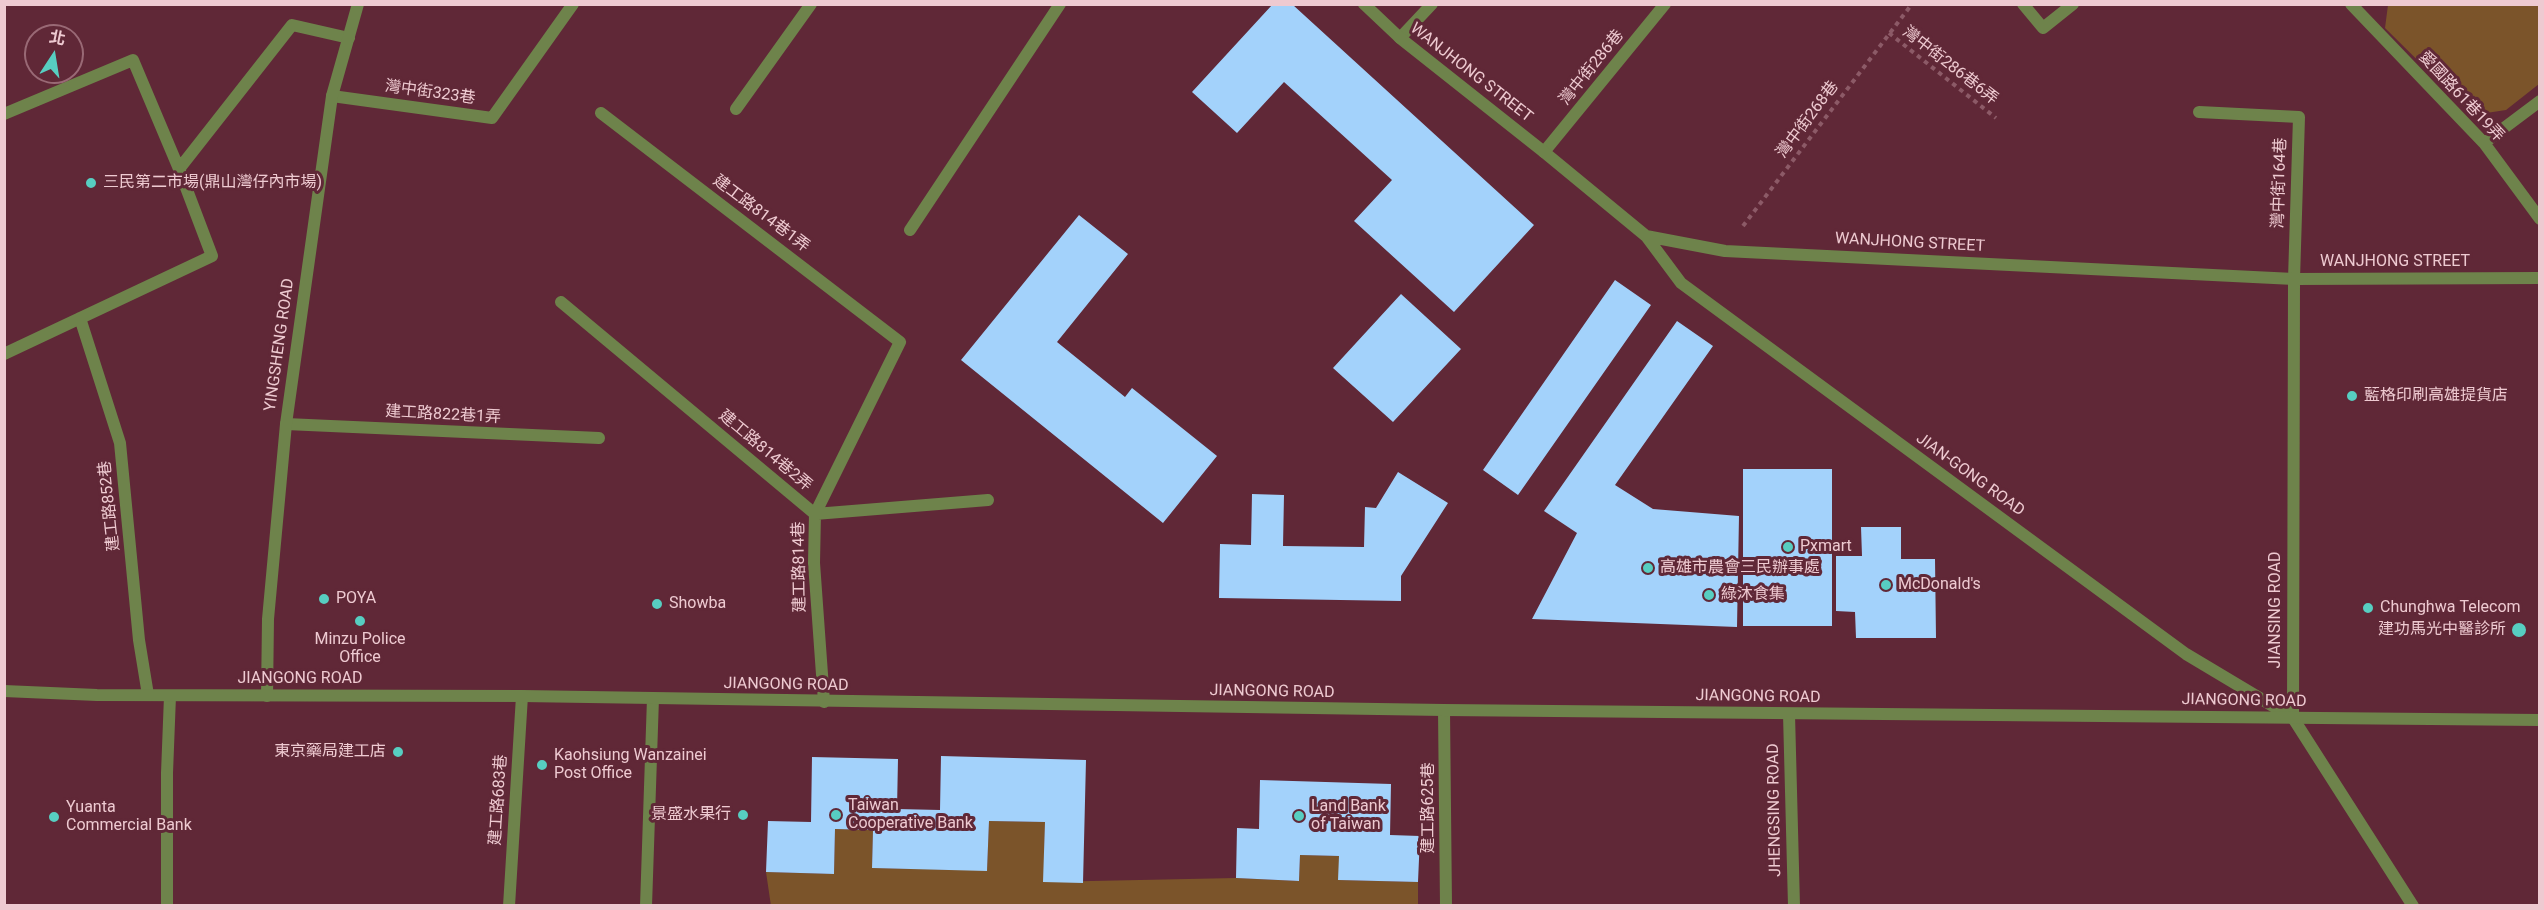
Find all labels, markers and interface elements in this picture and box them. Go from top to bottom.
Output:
street label: WANJHONG STREET [1406,19,1536,127]
street label: 灣中街286巷6弄 [1898,23,2002,109]
north arrow [24,24,84,84]
text: 北 [48,27,67,49]
street label: 灣中街286巷 [1556,27,1628,109]
street label: 愛國路61巷19弄 [2414,48,2508,146]
street label: 灣中街323巷 [384,77,476,109]
street label: 灣中街268巷 [1773,78,1843,162]
street label: 灣中街164巷 [2269,137,2291,229]
street label: 建工路814巷1弄 [709,171,813,257]
place label: 三民第二市場(鼎山灣仔內市場) [103,173,322,193]
marker: 三民第二市場(鼎山灣仔內市場) [84,176,98,190]
street label: WANJHONG STREET [1835,229,1985,257]
street label: WANJHONG STREET [2320,252,2470,272]
street label: YINGSHENG ROAD [261,277,299,413]
place label: 藍格印刷高雄提貨店 [2364,386,2508,406]
marker: 藍格印刷高雄提貨店 [2345,389,2359,403]
street label: 建工路822巷1弄 [385,402,501,428]
street label: 建工路814巷2弄 [714,406,816,496]
street label: JIAN-GONG ROAD [1912,429,2028,521]
street label: 建工路852巷 [96,460,124,552]
street label: 建工路814巷 [790,521,810,613]
place label: Pxmart [1800,537,1852,557]
marker: Pxmart [1781,540,1795,554]
street label: JIANSING ROAD [2266,552,2286,668]
place label: 高雄市農會三民辦事處 [1660,558,1820,578]
marker: 高雄市農會三民辦事處 [1641,561,1655,575]
place label: McDonald's [1898,575,1981,595]
marker: McDonald's [1879,578,1893,592]
place label: 綠沐食集 [1721,585,1785,605]
marker: 綠沐食集 [1702,588,1716,602]
place label: POYA [336,589,376,609]
marker: POYA [317,592,331,606]
place label: Showba [669,594,726,614]
marker: Showba [650,597,664,611]
place label: Chunghwa Telecom [2380,598,2521,618]
marker: Chunghwa Telecom [2361,601,2375,615]
marker: Minzu Police Office [353,614,367,628]
place label: 建功馬光中醫診所 [2378,620,2506,640]
marker: 建功馬光中醫診所 [2510,621,2528,639]
place label: Minzu Police Office [314,630,406,668]
street label: JIANGONG ROAD [238,669,362,689]
street label: JIANGONG ROAD [723,674,849,696]
street label: JIANGONG ROAD [1209,681,1335,703]
street label: JIANGONG ROAD [1695,686,1821,708]
street label: JIANGONG ROAD [2181,690,2307,712]
place label: 東京藥局建工店 [274,742,386,762]
street label: JHENGSING ROAD [1764,743,1786,877]
marker: 東京藥局建工店 [391,745,405,759]
place label: Kaohsiung Wanzainei Post Office [554,746,707,784]
street label: 建工路683巷 [486,754,512,846]
marker: Kaohsiung Wanzainei Post Office [535,758,549,772]
street label: 建工路625巷 [1419,763,1439,853]
place label: Taiwan Cooperative Bank [848,796,973,834]
place label: Land Bank of Taiwan [1311,797,1386,835]
place label: Yuanta Commercial Bank [66,798,192,836]
place label: 景盛水果行 [651,805,731,825]
marker: 景盛水果行 [736,808,750,822]
marker: Taiwan Cooperative Bank [829,808,843,822]
marker: Land Bank of Taiwan [1292,809,1306,823]
marker: Yuanta Commercial Bank [47,810,61,824]

